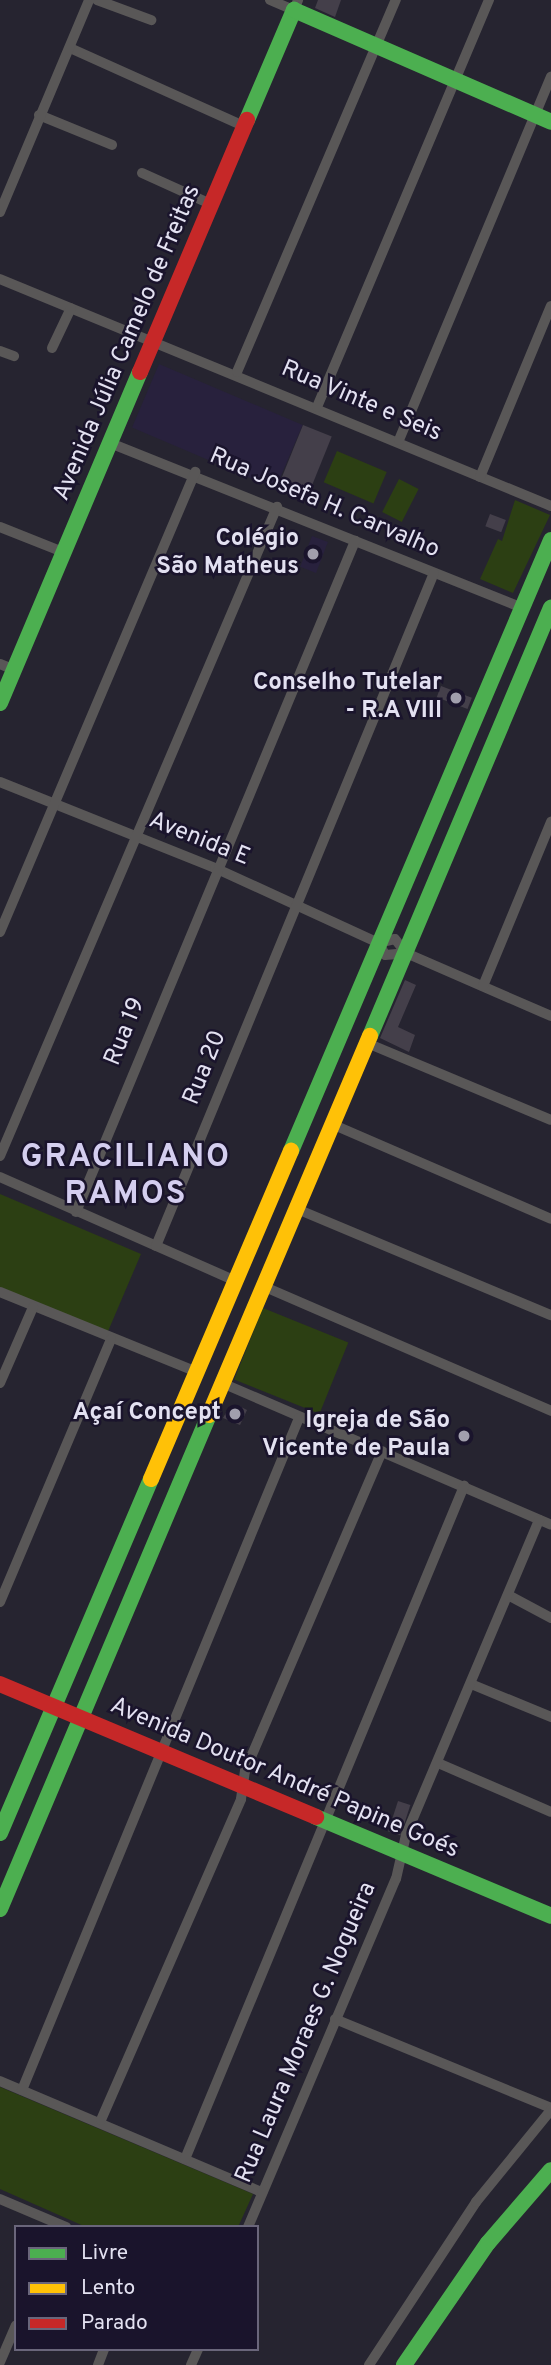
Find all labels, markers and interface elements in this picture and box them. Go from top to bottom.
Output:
street label: Avenida Júlia Camelo de Freitas [48,181,208,505]
street label: Rua Vinte e Seis [276,355,446,449]
street label: Rua Josefa H. Carvalho [205,442,443,566]
place label: Colégio São Matheus [156,526,299,582]
marker: Colégio São Matheus [305,546,321,562]
place label: Conselho Tutelar - R.A VIII [253,670,442,726]
marker: Conselho Tutelar - R.A VIII [448,690,464,706]
street label: Avenida E [144,807,254,873]
street label: Rua 19 [99,994,153,1070]
street label: Rua 20 [178,1027,234,1109]
district label: GRACILIANO RAMOS [22,1140,230,1215]
place label: Açaí Concept [73,1400,221,1428]
marker: Açaí Concept [227,1406,243,1422]
place label: Igreja de São Vicente de Paula [262,1408,450,1464]
marker: Igreja de São Vicente de Paula [456,1428,472,1444]
street label: Avenida Doutor André Papine Goés [105,1692,463,1866]
street label: Rua Laura Moraes G. Nogueira [230,1878,384,2188]
legend [14,2225,259,2351]
text: Livre [81,2240,128,2267]
text: Lento [81,2275,135,2302]
text: Parado [81,2310,148,2337]

